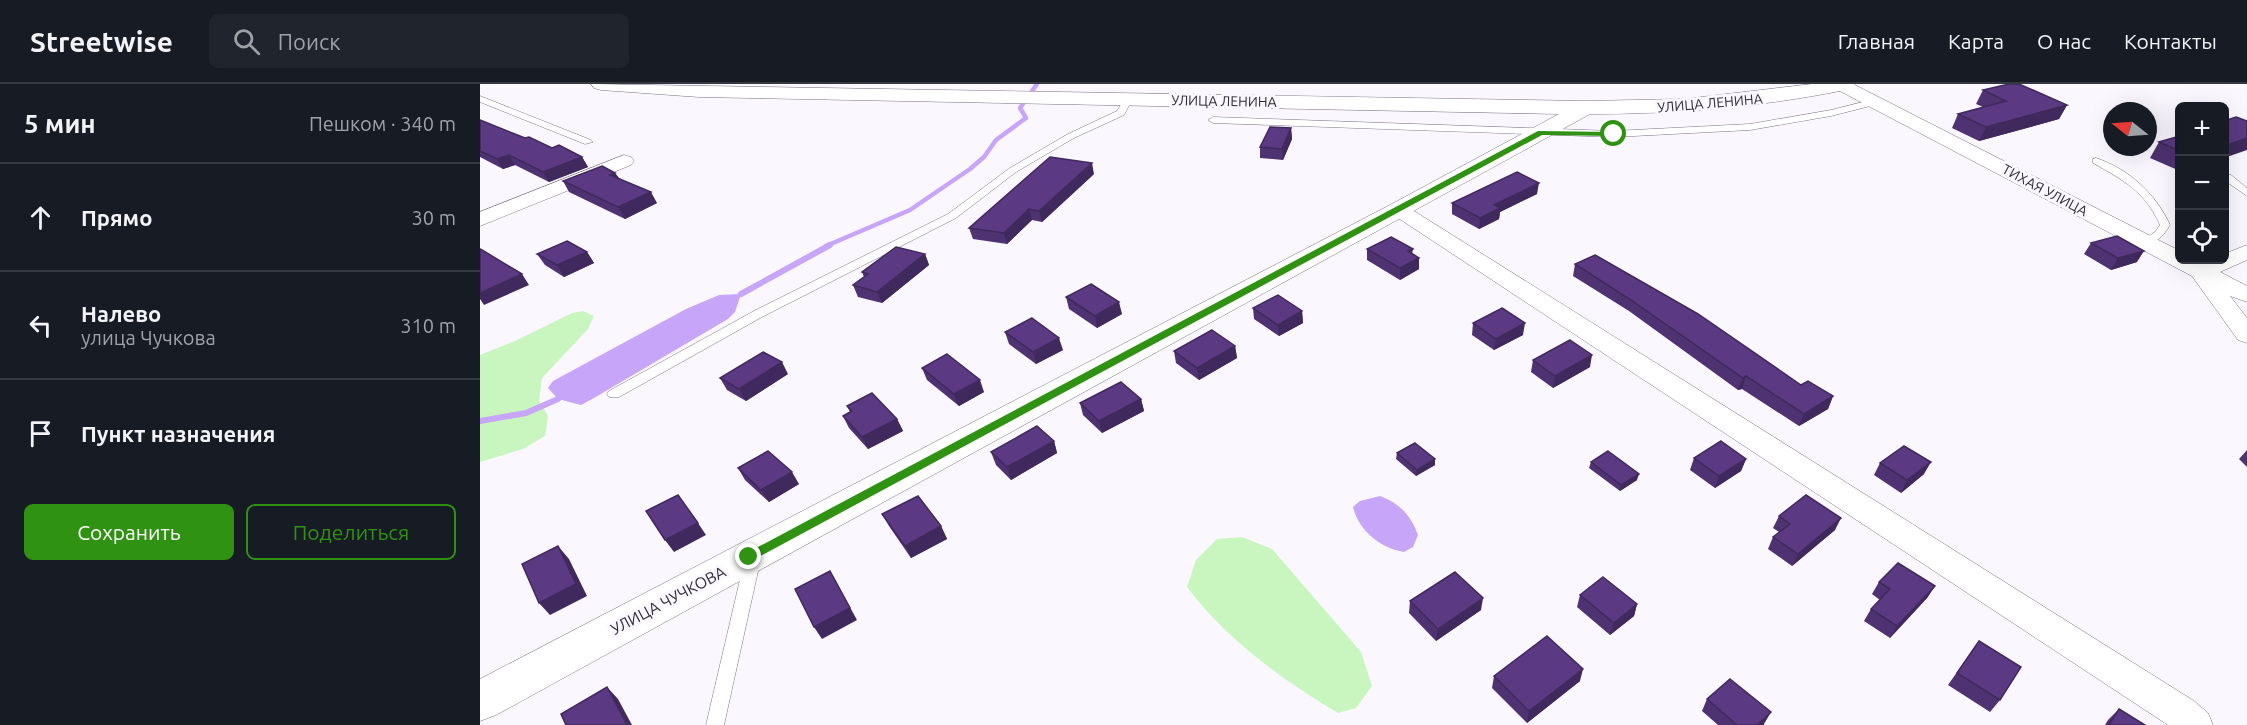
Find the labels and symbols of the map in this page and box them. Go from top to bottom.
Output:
street label: УЛИЦА ЛЕНИНА [1657,90,1763,116]
street label: УЛИЦА ЛЕНИНА [1171,92,1277,110]
north arrow [2103,102,2157,156]
route start [1600,120,1626,146]
street label: ТИХАЯ УЛИЦА [2000,161,2090,219]
route end [735,543,761,569]
street label: УЛИЦА ЧУЧКОВА [607,562,729,638]

